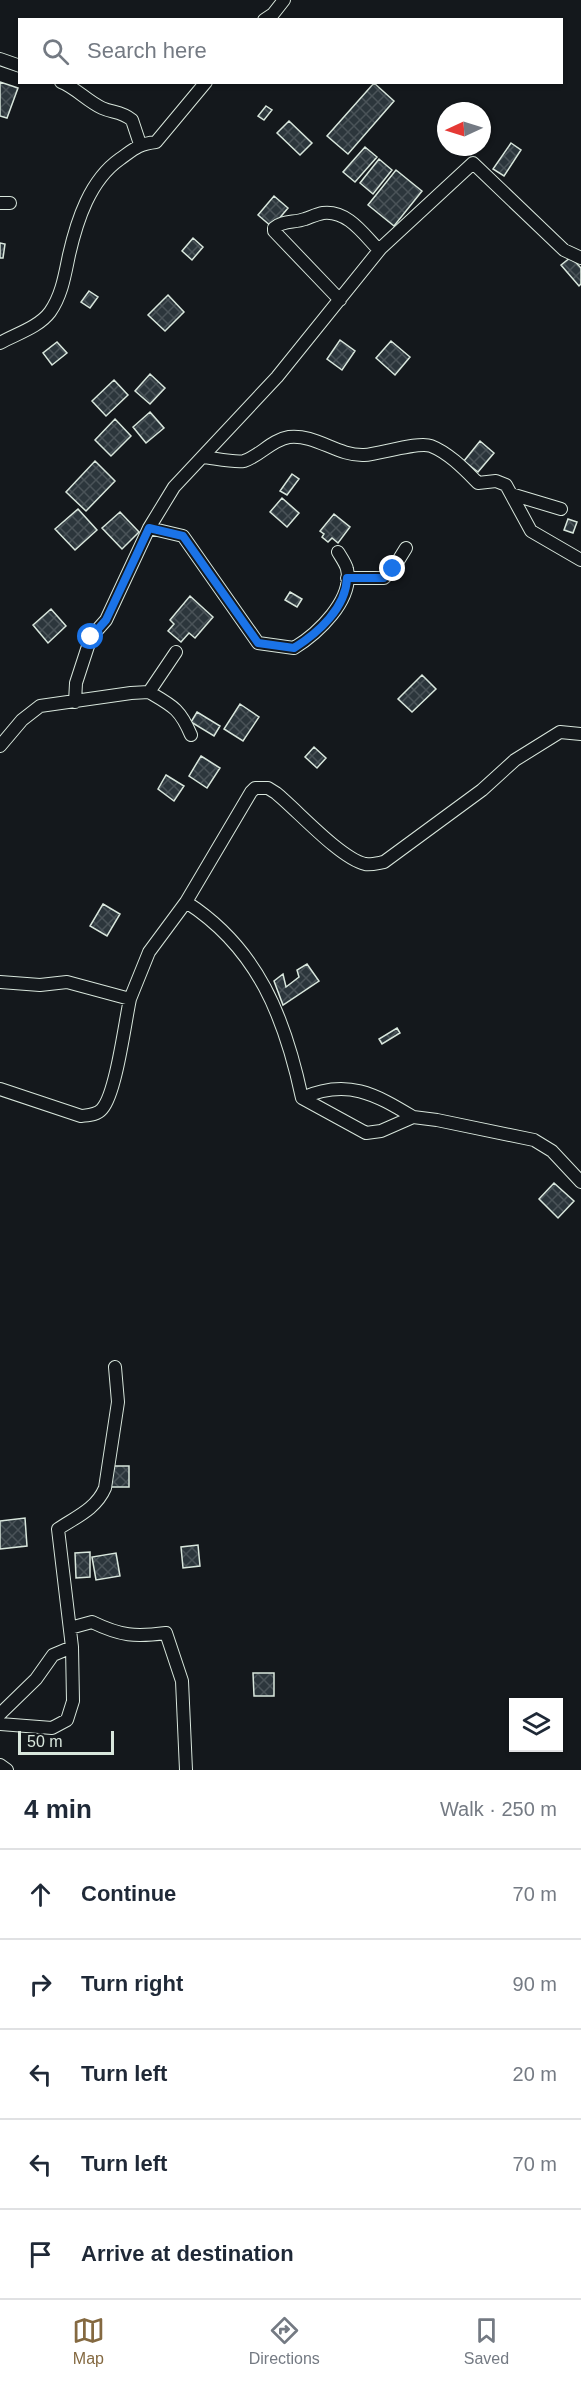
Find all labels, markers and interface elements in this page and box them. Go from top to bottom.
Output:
search box [18,18,563,84]
icon: search [39,35,72,68]
text: Search here [87,38,207,63]
north arrow [437,102,491,156]
route end [379,555,405,581]
route start [77,623,103,649]
map controls [509,1698,563,1752]
button: layers [509,1698,563,1752]
scale bar [18,1728,114,1756]
text: 50 m [27,1733,63,1750]
text: 4 min [24,1794,92,1824]
text: Walk · 250 m [440,1798,557,1820]
icon: ahead [24,1878,57,1911]
text: Continue [81,1881,176,1906]
text: 70 m [513,1883,557,1905]
icon: right [24,1968,57,2001]
text: Turn right [81,1971,183,1996]
text: 90 m [513,1973,557,1995]
icon: left [24,2058,57,2091]
text: Turn left [81,2061,167,2086]
text: 20 m [513,2063,557,2085]
icon: left [24,2148,57,2181]
text: Turn left [81,2151,167,2176]
text: 70 m [513,2153,557,2175]
icon: arrive [24,2238,57,2271]
text: Arrive at destination [81,2241,294,2266]
tab: Map [72,2314,105,2368]
tab: Directions [249,2314,320,2368]
tab: Saved [464,2314,509,2368]

